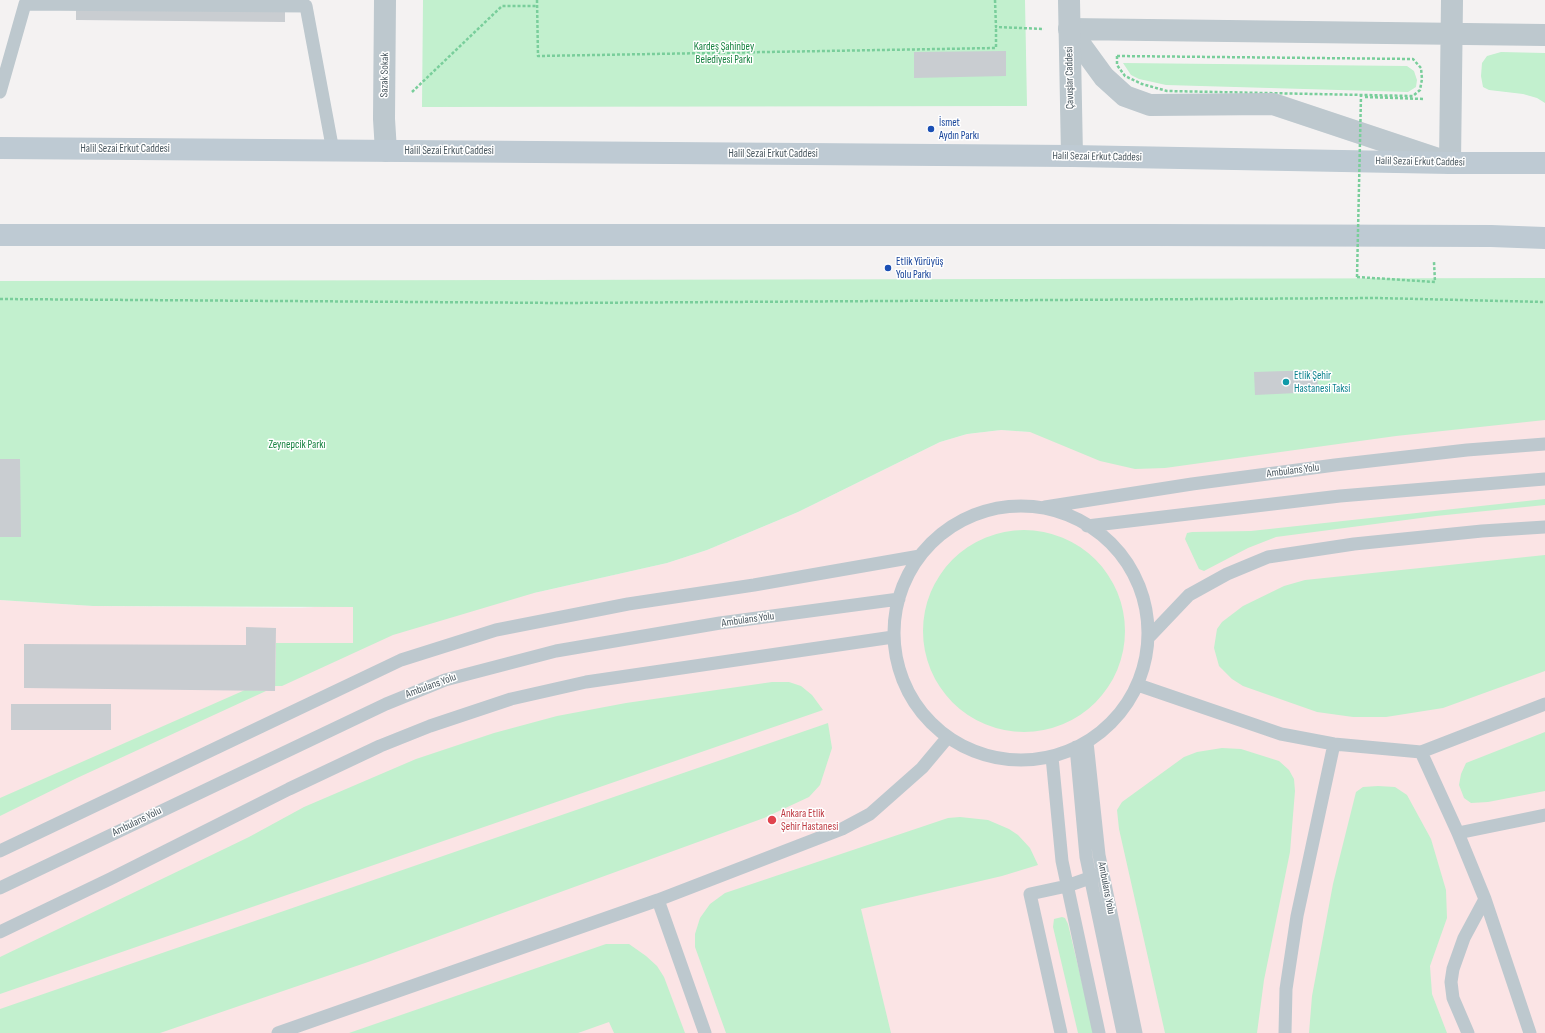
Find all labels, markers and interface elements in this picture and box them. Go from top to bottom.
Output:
park label: Kardeş Şahinbey Belediyesi Parkı [694,40,754,66]
street label: Çavuşlar Caddesi [1063,47,1077,109]
street label: Sazak Sokak [378,52,392,98]
place label: İsmet Aydın Parkı [939,116,979,142]
marker: İsmet Aydın Parkı [926,124,936,134]
street label: Halil Sezai Erkut Caddesi [80,142,170,156]
street label: Halil Sezai Erkut Caddesi [404,144,494,158]
street label: Halil Sezai Erkut Caddesi [728,147,818,161]
street label: Halil Sezai Erkut Caddesi [1052,150,1142,164]
street label: Halil Sezai Erkut Caddesi [1375,155,1465,169]
place label: Etlik Yürüyüş Yolu Parkı [896,255,943,281]
marker: Etlik Yürüyüş Yolu Parkı [883,263,893,273]
place label: Etlik Şehir Hastanesi Taksi [1294,369,1350,395]
marker: Etlik Şehir Hastanesi Taksi [1281,377,1291,387]
park label: Zeynepcik Parkı [268,438,326,452]
street label: Ambulans Yolu [1266,461,1320,481]
street label: Ambulans Yolu [721,610,775,630]
street label: Ambulans Yolu [404,671,458,701]
street label: Ambulans Yolu [110,804,164,840]
place label: Ankara Etlik Şehir Hastanesi [781,807,838,833]
marker: Ankara Etlik Şehir Hastanesi [766,814,778,826]
street label: Ambulans Yolu [1094,861,1118,915]

